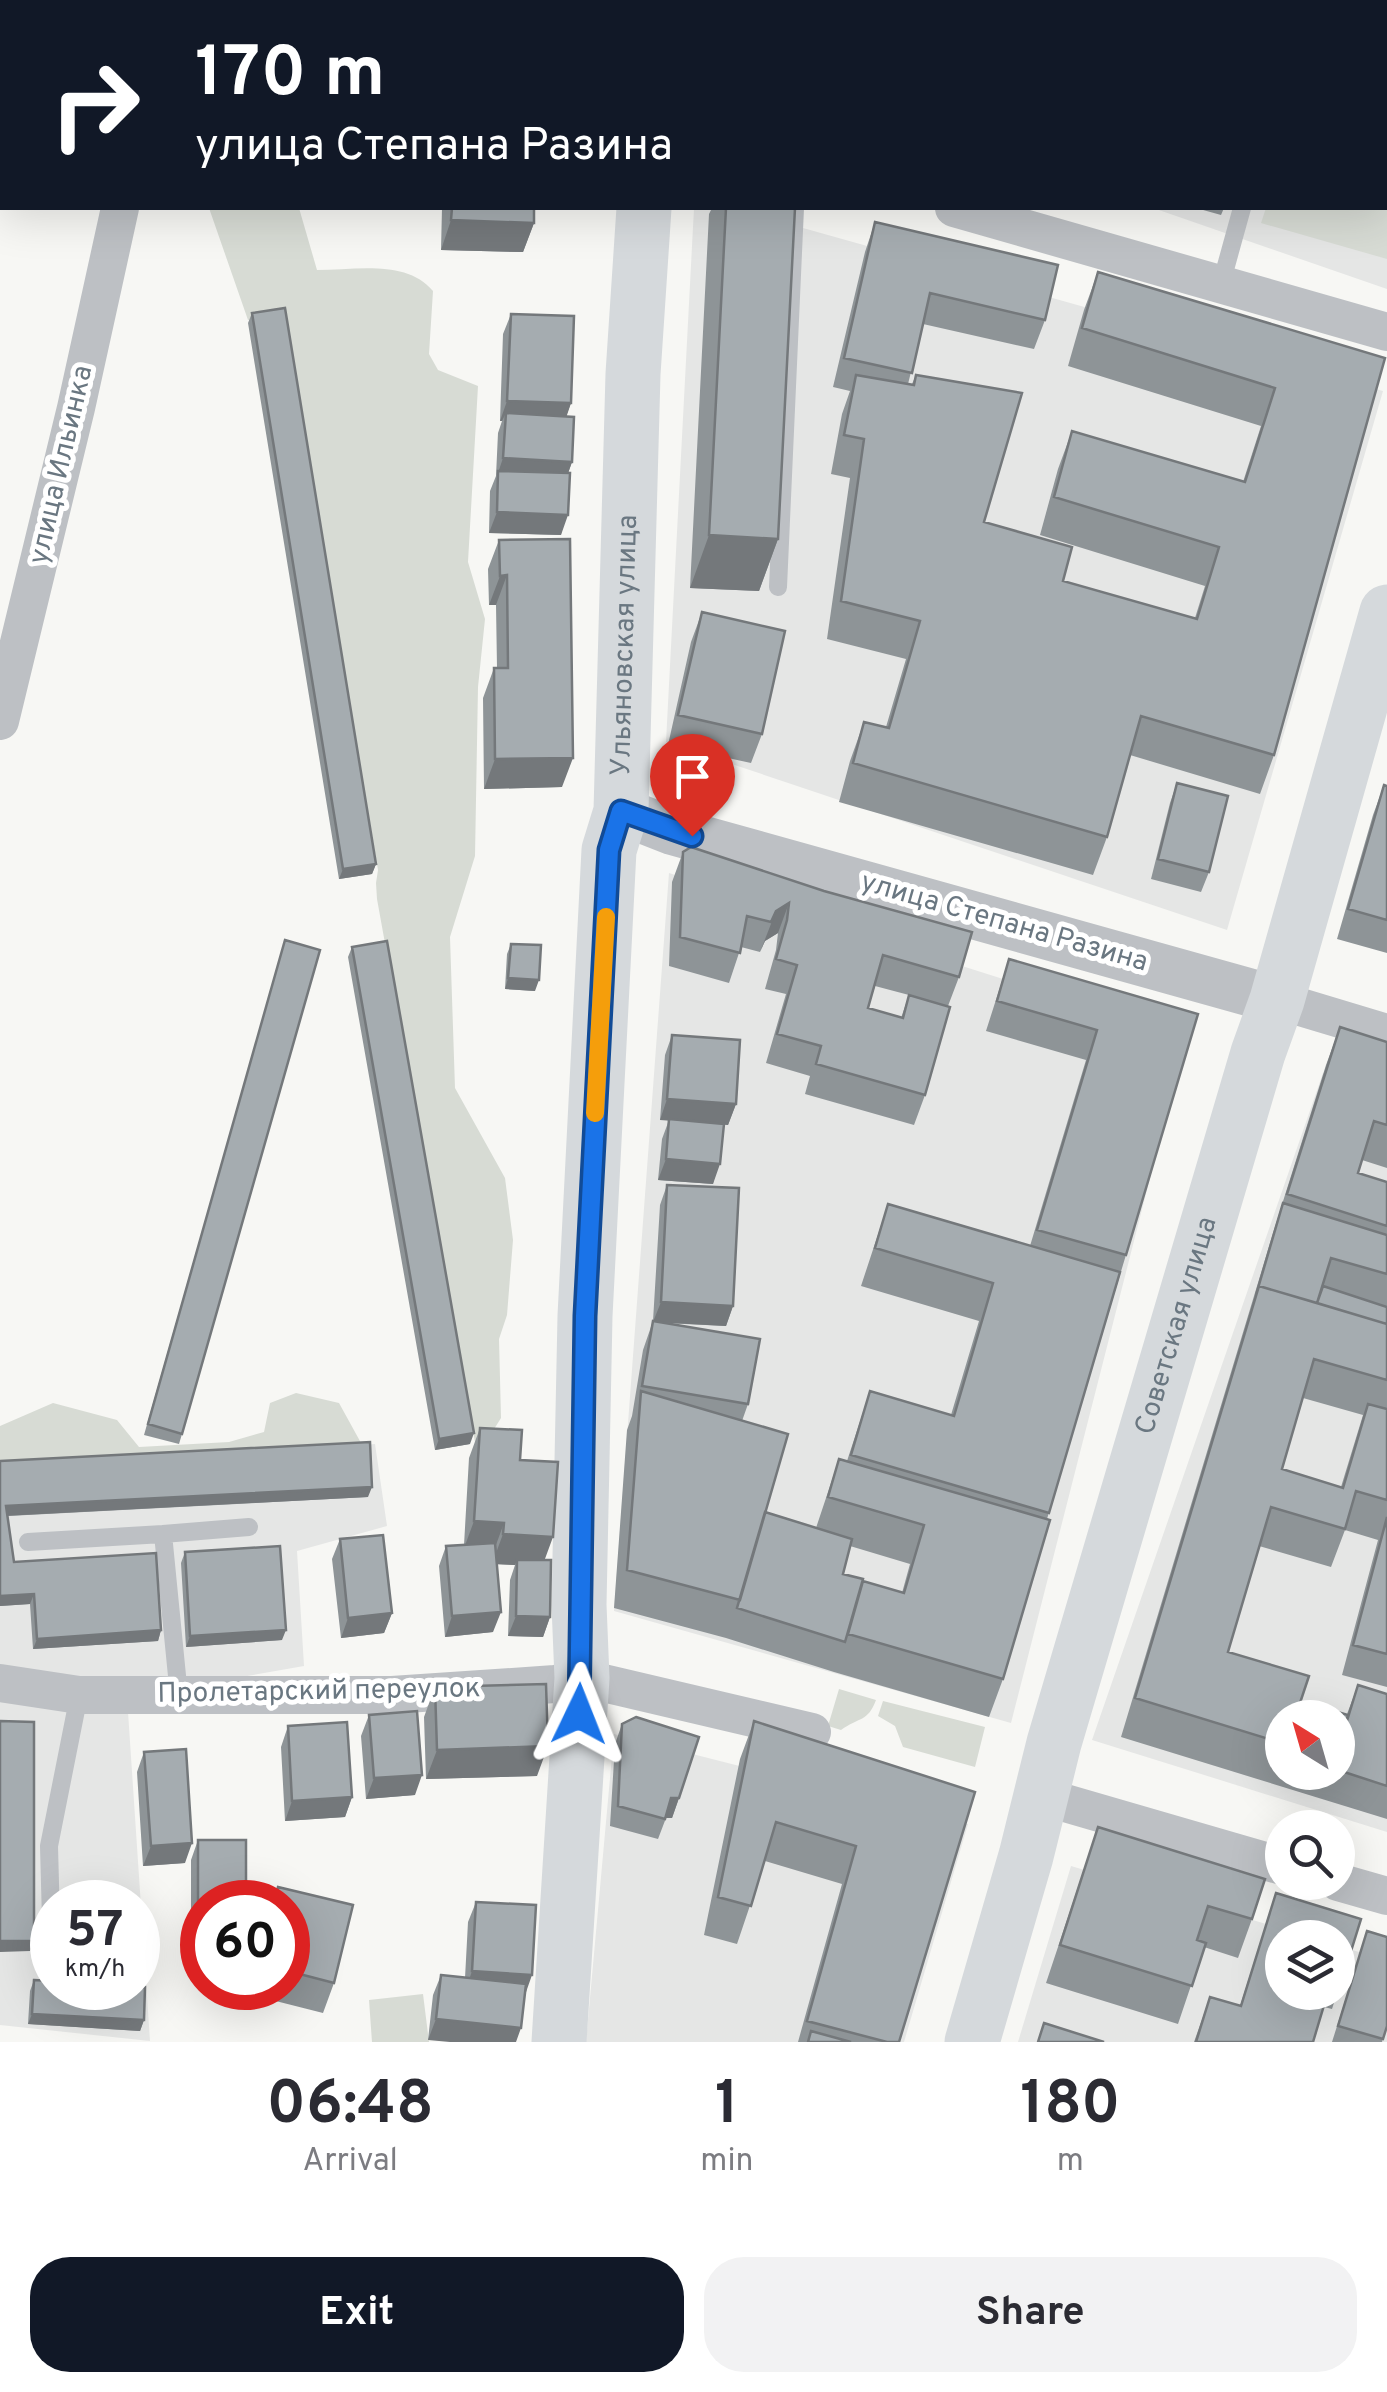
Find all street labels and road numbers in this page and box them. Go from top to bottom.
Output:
street label: улица Ильинка [22,362,102,568]
street label: Ульяновская улица [604,514,647,777]
street label: улица Степана Разина [856,865,1152,981]
street label: Советская улица [1128,1213,1227,1439]
street label: Пролетарский переулок [157,1671,481,1713]

